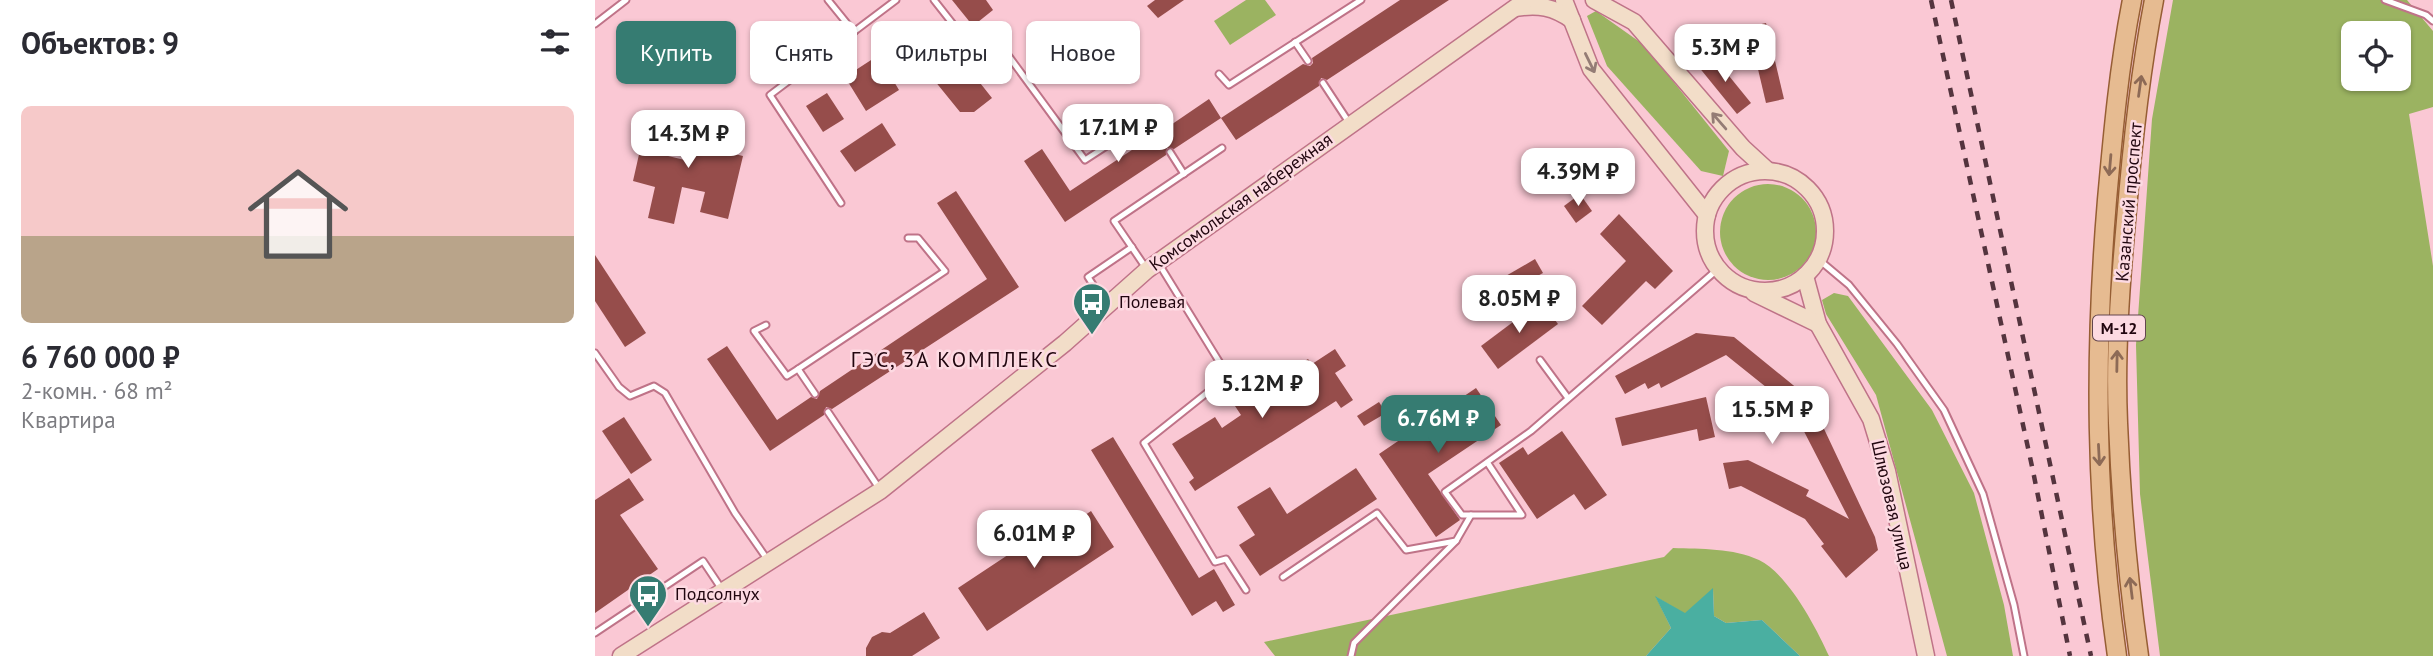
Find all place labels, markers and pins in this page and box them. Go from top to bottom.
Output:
pin: 5.3M ₽ [1668,24,1782,84]
pin: 17.1M ₽ [1053,104,1183,164]
pin: 14.3M ₽ [623,110,753,170]
pin: 4.39M ₽ [1513,148,1643,208]
pin: 8.05M ₽ [1454,276,1584,335]
bus stop icon: Полевая [1071,281,1113,336]
place label: Полевая [1119,290,1185,313]
pin: 5.12M ₽ [1197,360,1327,420]
pin: 15.5M ₽ [1707,386,1837,446]
pin: 6.76M ₽ [1373,396,1503,455]
pin: 6.01M ₽ [969,510,1099,570]
bus stop icon: Подсолнух [627,573,669,628]
place label: Подсолнух [675,582,760,605]

